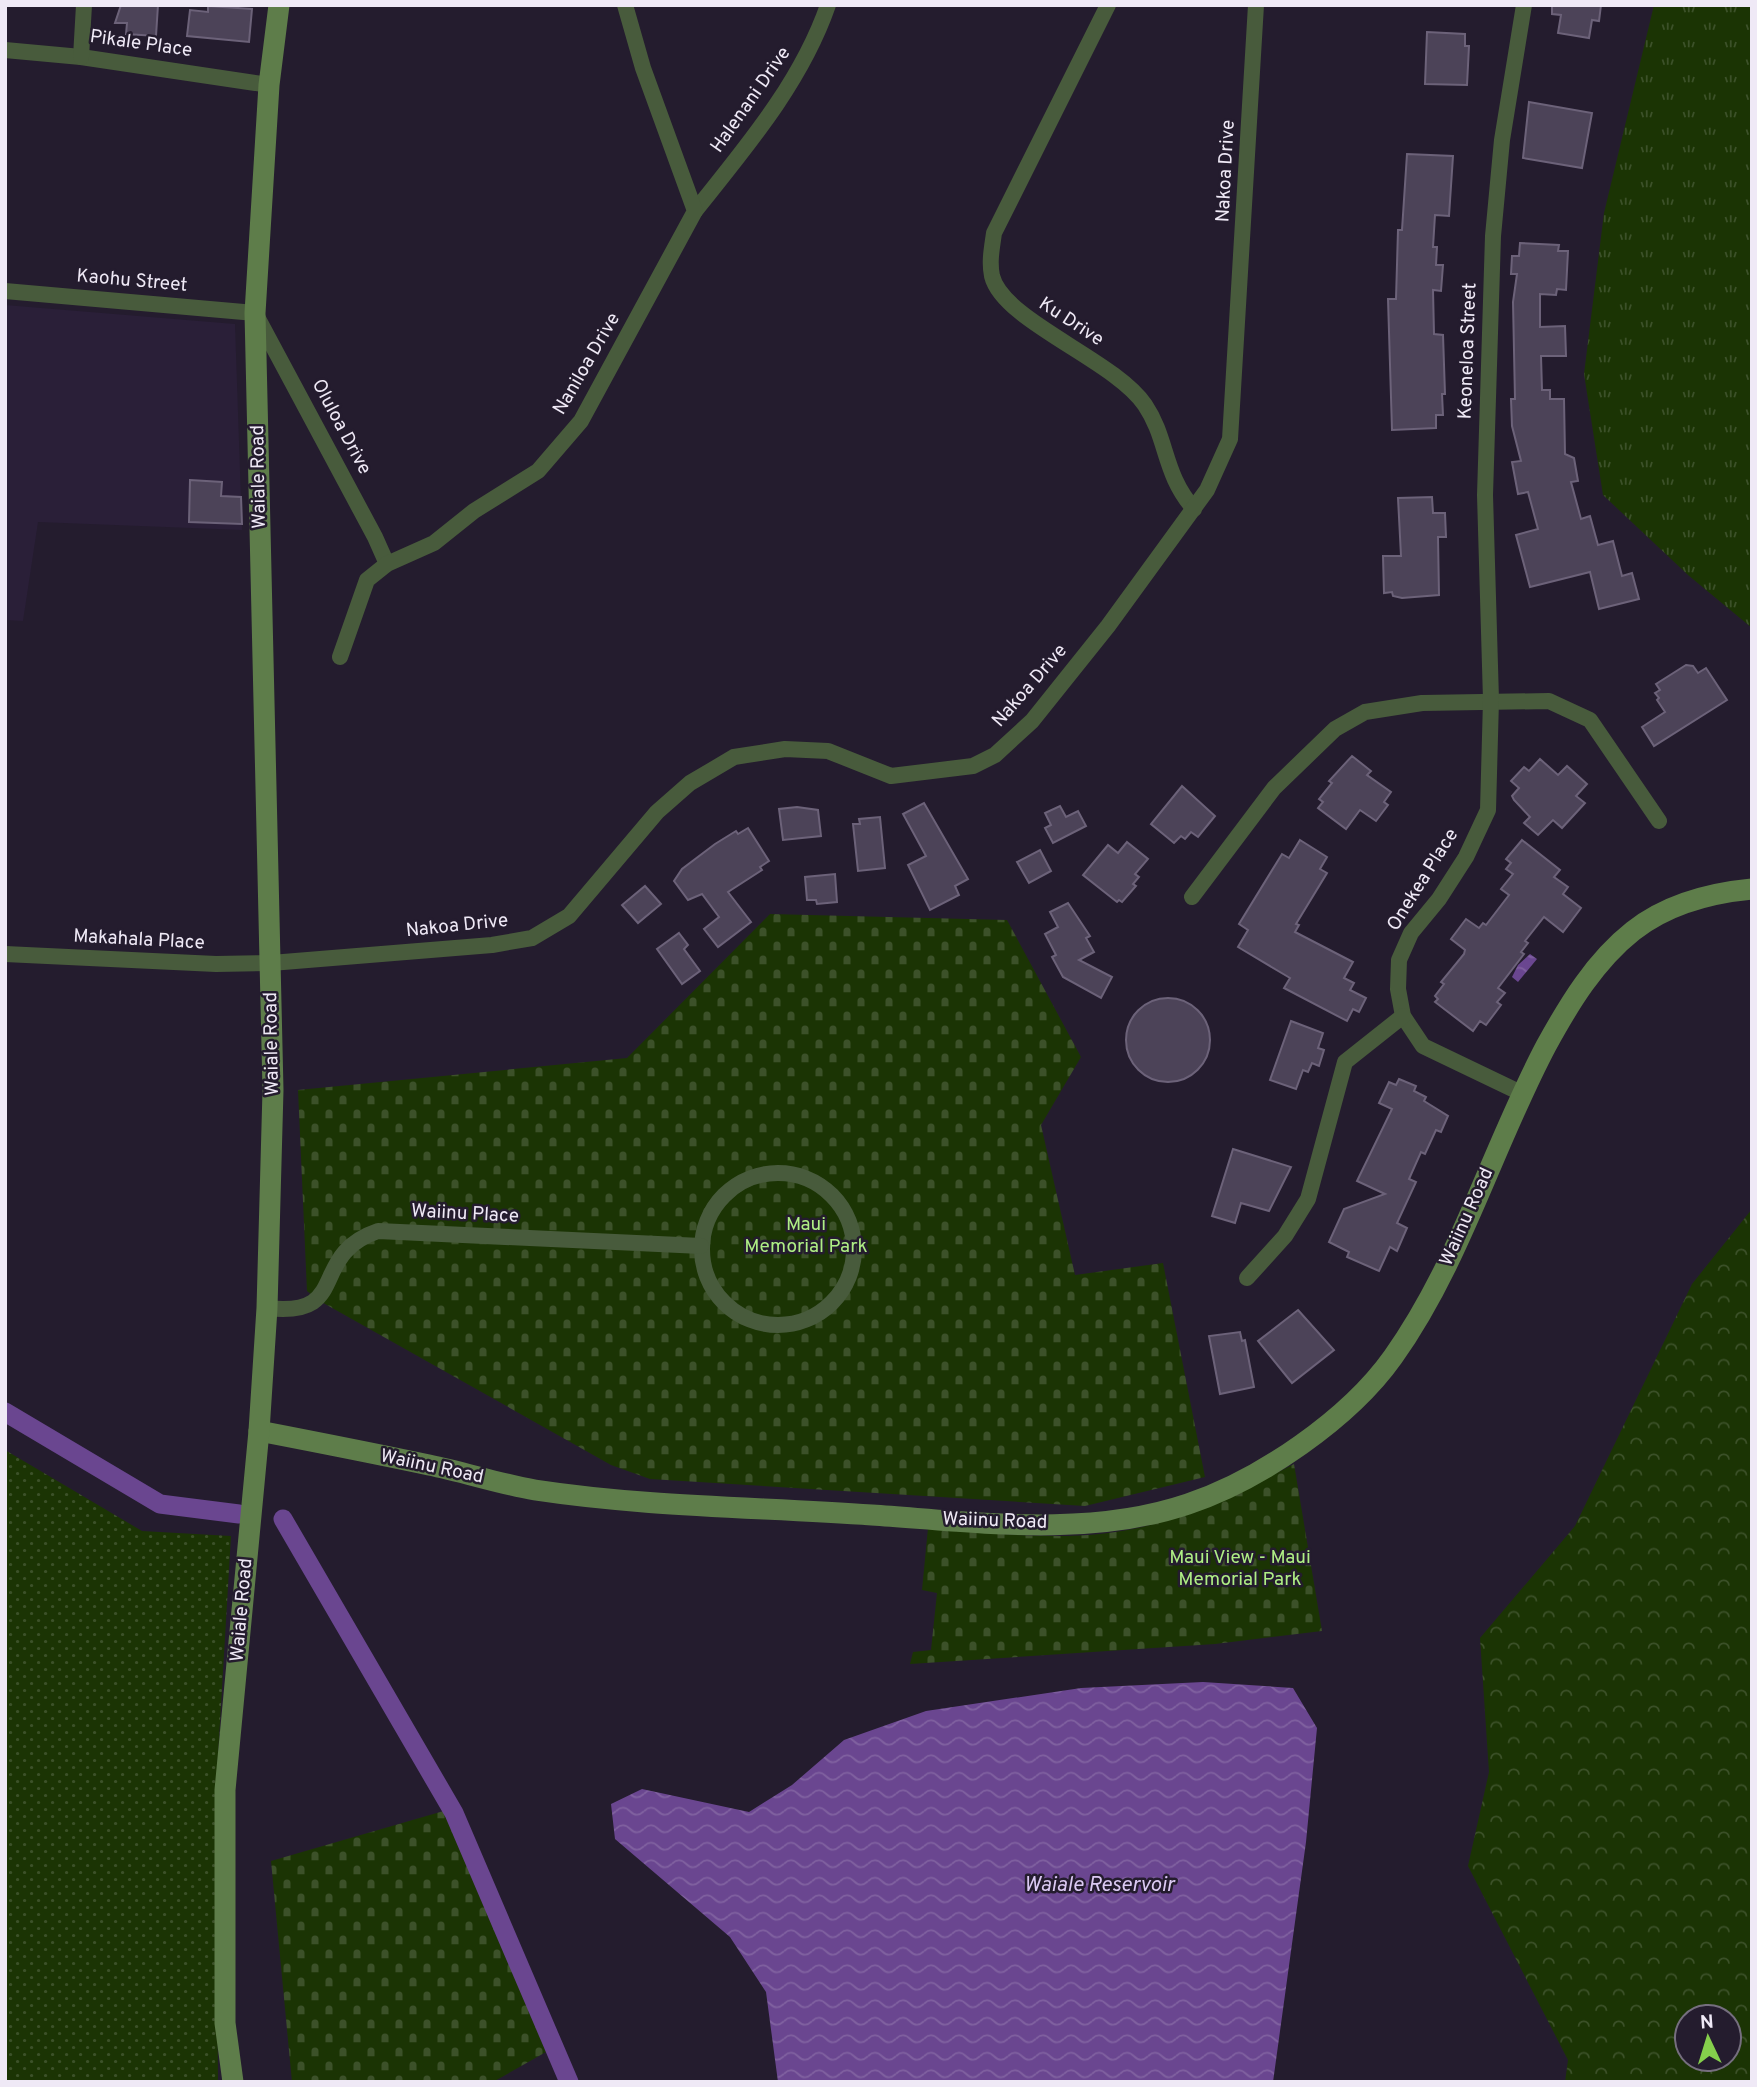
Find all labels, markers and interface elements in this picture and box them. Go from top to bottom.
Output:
street label: Pikale Place [88,25,194,63]
street label: Halenani Drive [706,42,796,158]
street label: Nakoa Drive [1211,119,1241,223]
street label: Kaohu Street [76,264,188,298]
street label: Keoneloa Street [1454,282,1482,420]
street label: Ku Drive [1034,292,1108,352]
street label: Naniloa Drive [548,309,626,419]
street label: Oluloa Drive [306,375,376,479]
street label: Waiale Road [246,425,272,529]
street label: Nakoa Drive [987,639,1073,733]
street label: Onekea Place [1382,824,1464,936]
street label: Nakoa Drive [405,909,509,943]
street label: Makahala Place [73,925,205,955]
street label: Waiale Road [259,992,285,1096]
street label: Waiinu Road [1435,1164,1499,1270]
street label: Waiinu Place [410,1199,520,1229]
park label: Maui Memorial Park [744,1213,868,1259]
street label: Waiinu Road [378,1444,486,1490]
street label: Waiinu Road [942,1507,1048,1535]
park label: Maui View - Maui Memorial Park [1169,1546,1311,1592]
street label: Waiale Road [226,1557,258,1663]
water label: Waiale Reservoir [1024,1872,1176,1899]
north arrow [1673,2003,1743,2073]
text: N [1699,2011,1715,2035]

